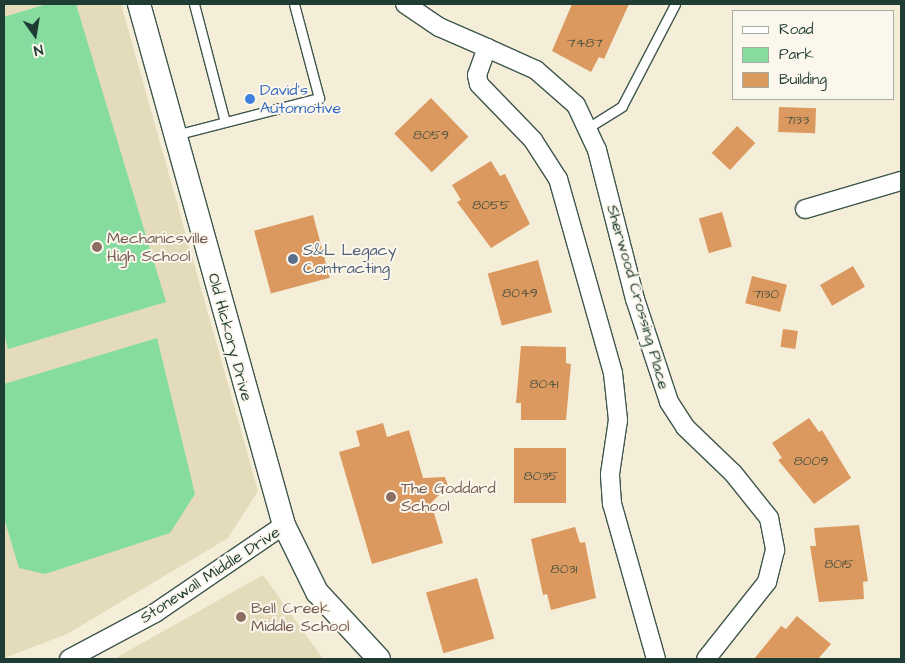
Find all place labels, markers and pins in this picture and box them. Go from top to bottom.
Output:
place label: David's Automotive [260,80,341,118]
marker: David's Automotive [244,93,256,105]
place label: Mechanicsville High School [107,228,208,266]
place label: S&L Legacy Contracting [303,240,397,278]
marker: Mechanicsville High School [91,241,103,253]
marker: S&L Legacy Contracting [287,253,299,265]
place label: The Goddard School [401,478,496,516]
marker: The Goddard School [385,491,397,503]
place label: Bell Creek Middle School [251,598,349,636]
marker: Bell Creek Middle School [235,611,247,623]

